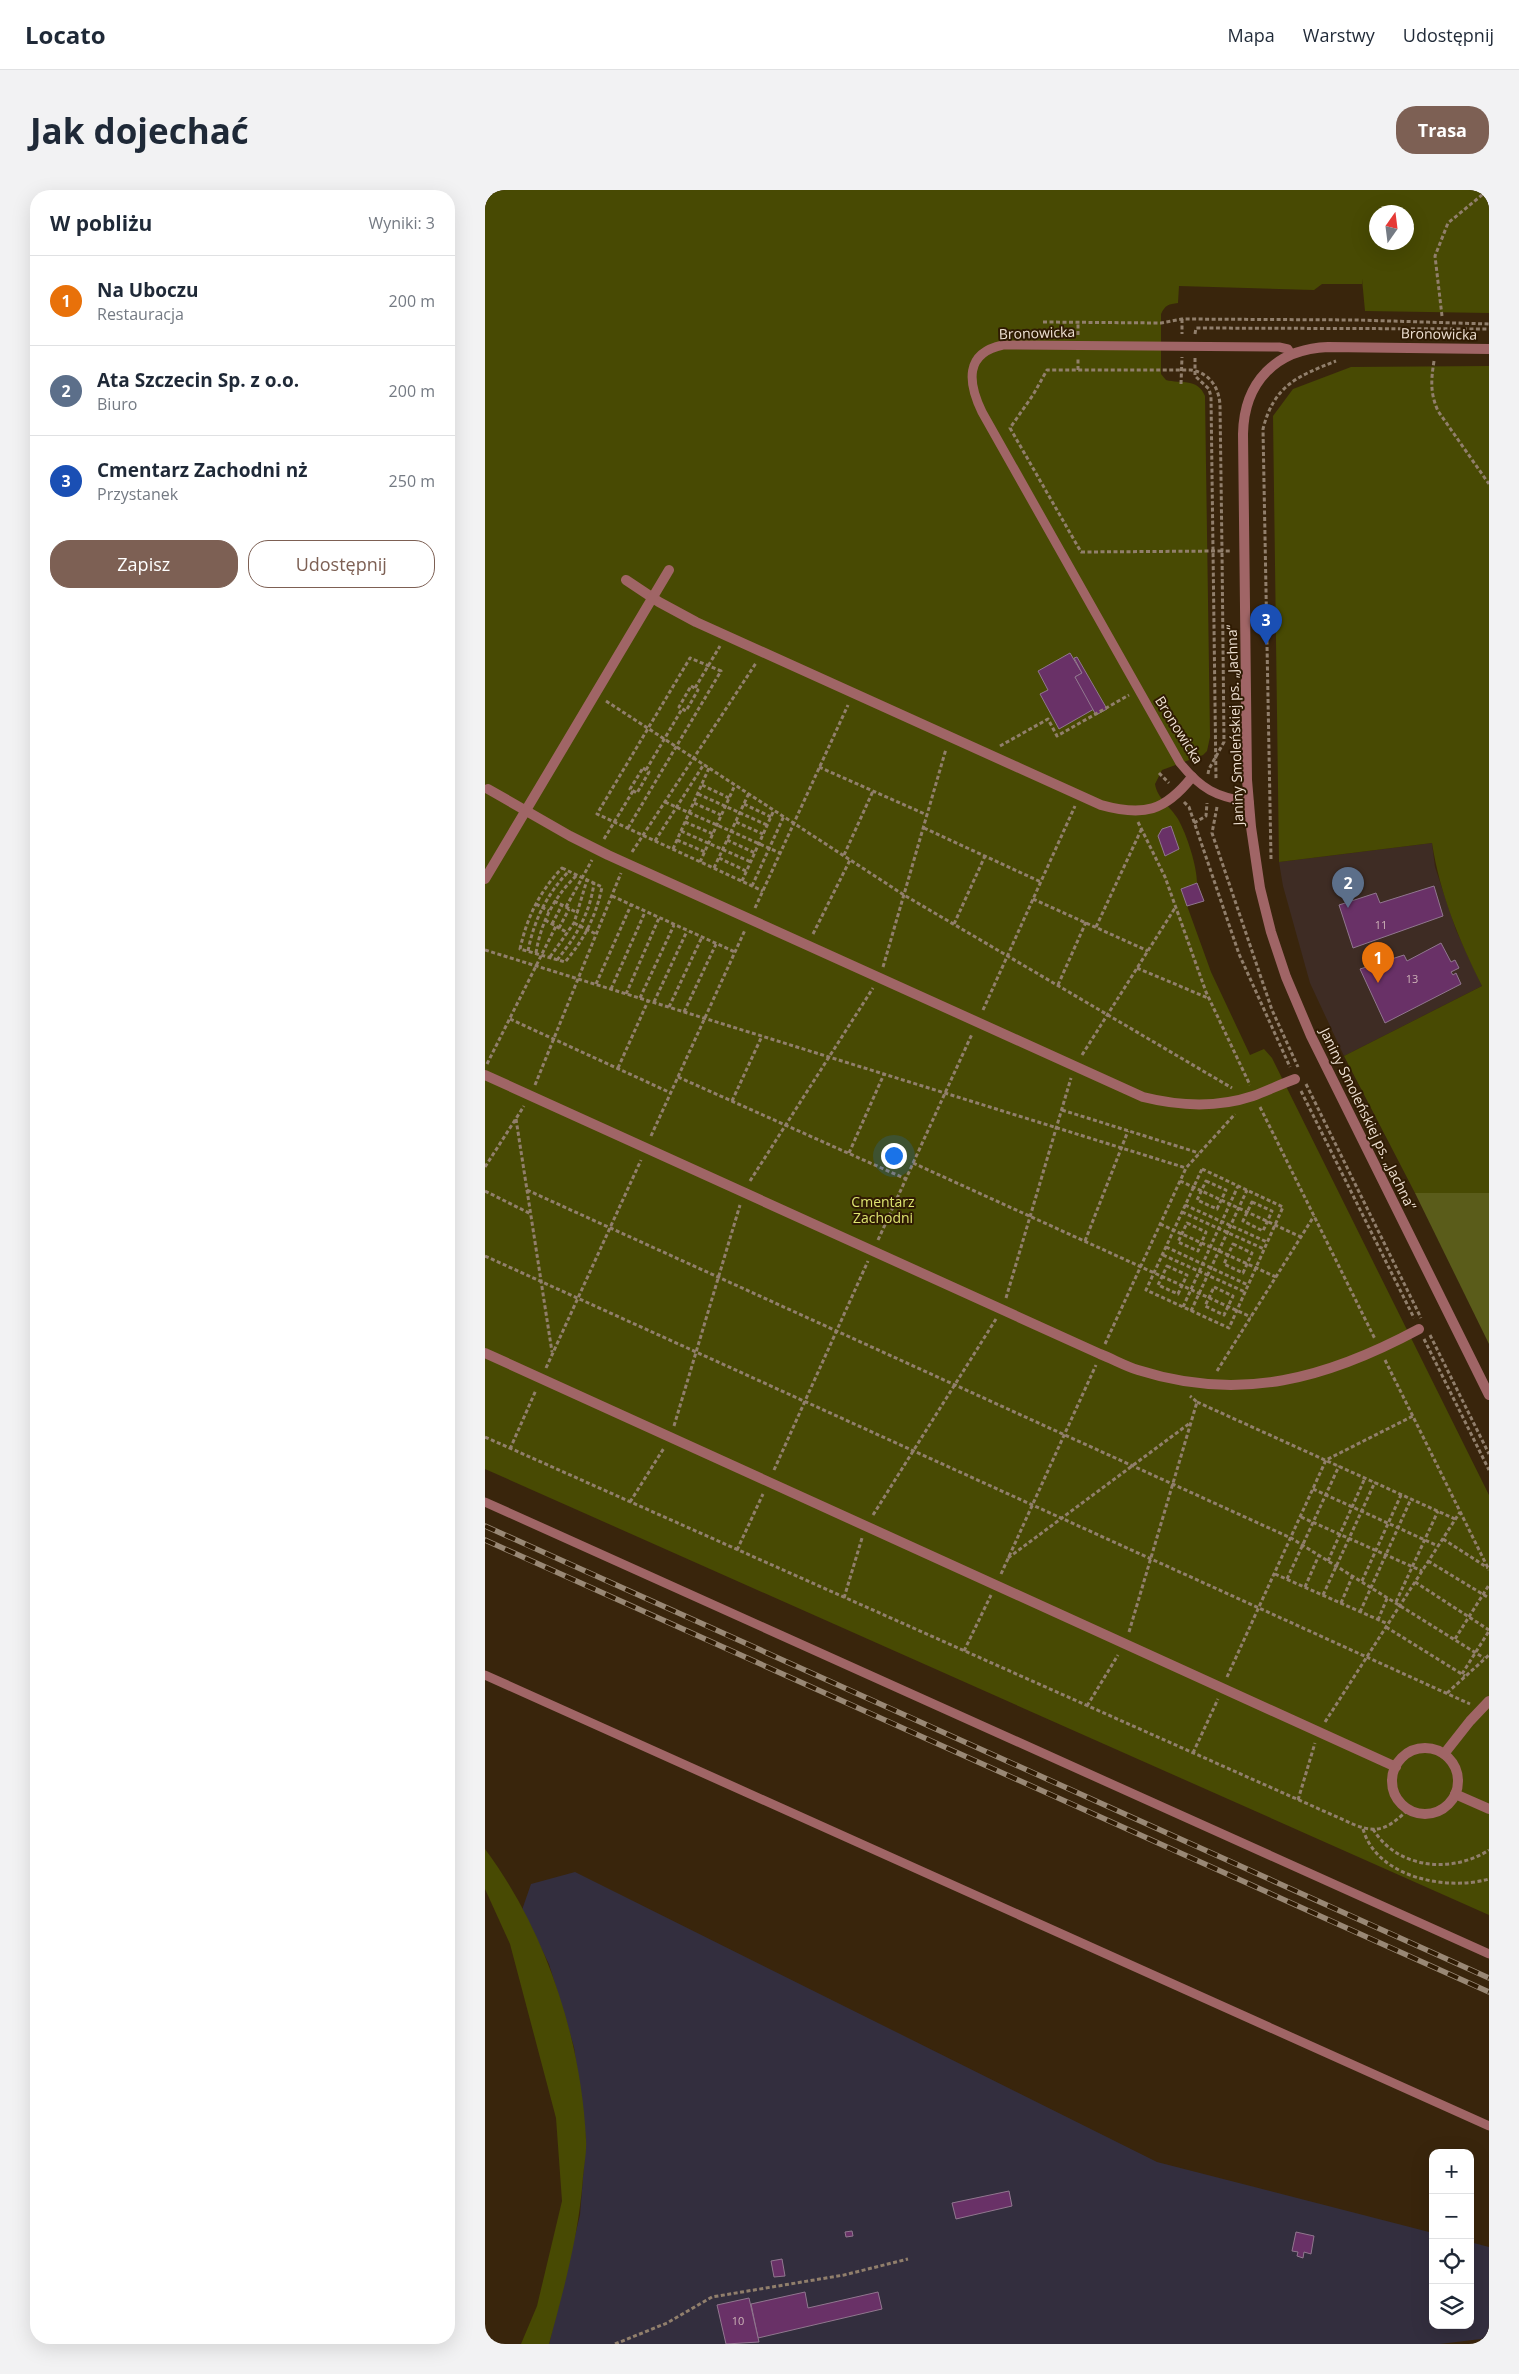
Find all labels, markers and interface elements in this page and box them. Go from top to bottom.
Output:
text: Locato [25,18,106,51]
text: Mapa [1228,23,1275,47]
text: Warstwy [1303,23,1375,47]
text: Udostępnij [1403,23,1494,47]
button: Trasa [1396,106,1489,154]
text: Jak dojechać [30,107,249,154]
north arrow [1369,205,1414,250]
text: W pobliżu [50,209,152,237]
text: Wyniki: 3 [368,212,435,234]
text: Na Uboczu [97,277,199,303]
text: 1 [61,290,71,312]
text: 200 m [389,290,435,312]
text: Restauracja [97,303,184,325]
street label: Bronowicka [998,322,1076,343]
street label: Bronowicka [1401,323,1477,344]
text: Ata Szczecin Sp. z o.o. [97,367,299,393]
text: 2 [61,380,71,402]
text: 200 m [389,380,435,402]
text: Biuro [97,393,137,415]
text: Cmentarz Zachodni nż [97,457,308,483]
text: 3 [61,470,71,492]
text: 250 m [389,470,435,492]
text: Przystanek [97,483,178,505]
button: Zapisz [50,540,238,588]
button: Udostępnij [248,540,435,588]
pin: 3 [1250,604,1282,645]
street label: Janiny Smoleńskiej ps. „Jachna” [1221,624,1248,828]
street label: Bronowicka [1151,692,1208,767]
pin: 2 [1332,867,1364,908]
house number: 11 [1375,917,1387,932]
pin: 1 [1362,942,1394,983]
house number: 13 [1406,971,1418,986]
street label: Janiny Smoleńskiej ps. „Jachna” [1315,1023,1421,1213]
your location [881,1143,907,1169]
park label: Cmentarz Zachodni [851,1192,915,1227]
map controls [1429,2149,1474,2329]
button: + [1429,2149,1474,2194]
button: − [1429,2194,1474,2239]
button: locate [1429,2239,1474,2284]
button: layers [1429,2284,1474,2329]
house number: 10 [732,2313,744,2328]

